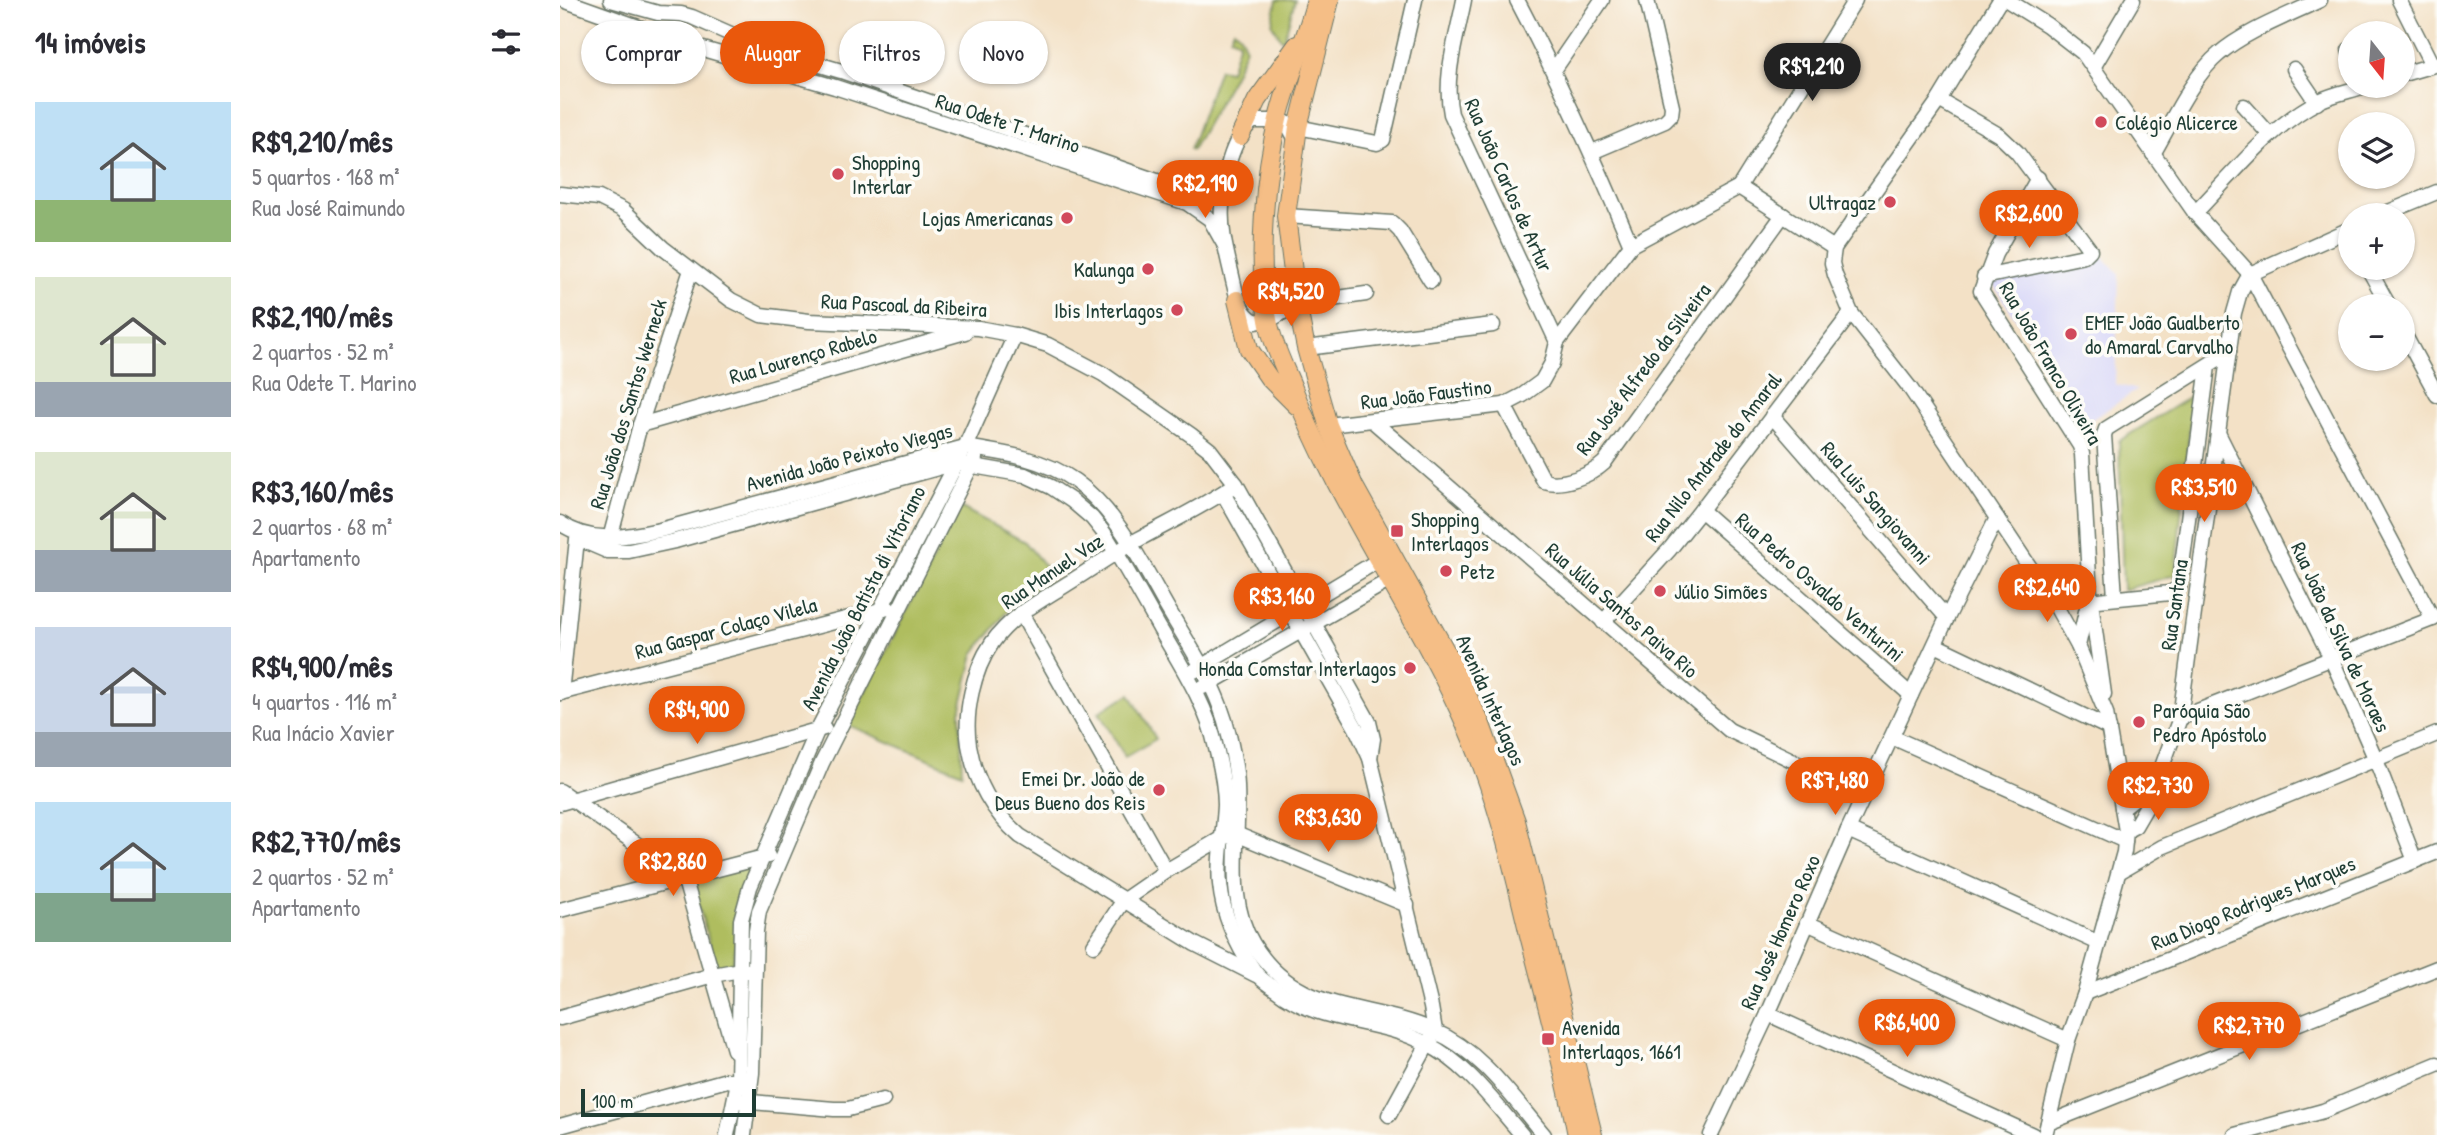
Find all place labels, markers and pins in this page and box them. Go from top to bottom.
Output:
pin: R$9,210 [1747,43,1877,103]
place label: Colégio Alicerce [2115,108,2238,137]
marker: Colégio Alicerce [2093,114,2109,130]
place label: Shopping Interlar [852,148,920,201]
pin: R$2,190 [1140,160,1270,220]
marker: Shopping Interlar [830,166,846,182]
place label: Ultragaz [1809,188,1876,217]
pin: R$2,600 [1964,190,2094,250]
marker: Ultragaz [1882,194,1898,210]
place label: Lojas Americanas [923,204,1053,233]
marker: Lojas Americanas [1059,210,1075,226]
place label: Kalunga [1074,255,1134,284]
marker: Kalunga [1140,261,1156,277]
pin: R$4,520 [1226,268,1356,328]
place label: Ibis Interlagos [1054,296,1163,325]
marker: Ibis Interlagos [1169,302,1185,318]
place label: EMEF João Gualberto do Amaral Carvalho [2085,308,2240,361]
marker: EMEF João Gualberto do Amaral Carvalho [2063,326,2079,342]
pin: R$3,510 [2139,464,2269,524]
place label: Shopping Interlagos [1411,505,1489,558]
marker: Shopping Interlagos [1389,523,1405,539]
place label: Petz [1460,557,1495,586]
marker: Petz [1438,563,1454,579]
pin: R$2,640 [1982,564,2112,624]
pin: R$3,160 [1217,574,1347,633]
place label: Júlio Simões [1674,577,1767,606]
marker: Júlio Simões [1652,583,1668,599]
place label: Honda Comstar Interlagos [1198,654,1396,683]
marker: Honda Comstar Interlagos [1402,660,1418,676]
pin: R$4,900 [632,686,762,746]
place label: Paróquia São Pedro Apóstolo [2153,696,2267,749]
marker: Paróquia São Pedro Apóstolo [2131,714,2147,730]
pin: R$7,480 [1770,758,1900,817]
pin: R$2,730 [2093,762,2223,822]
place label: Emei Dr. João de Deus Bueno dos Reis [995,764,1145,817]
marker: Emei Dr. João de Deus Bueno dos Reis [1151,782,1167,798]
pin: R$3,630 [1263,794,1393,854]
pin: R$2,860 [608,838,738,898]
pin: R$6,400 [1842,1000,1972,1059]
pin: R$2,770 [2184,1002,2314,1062]
place label: Avenida Interlagos, 1661 [1562,1013,1681,1066]
marker: Avenida Interlagos, 1661 [1540,1031,1556,1047]

